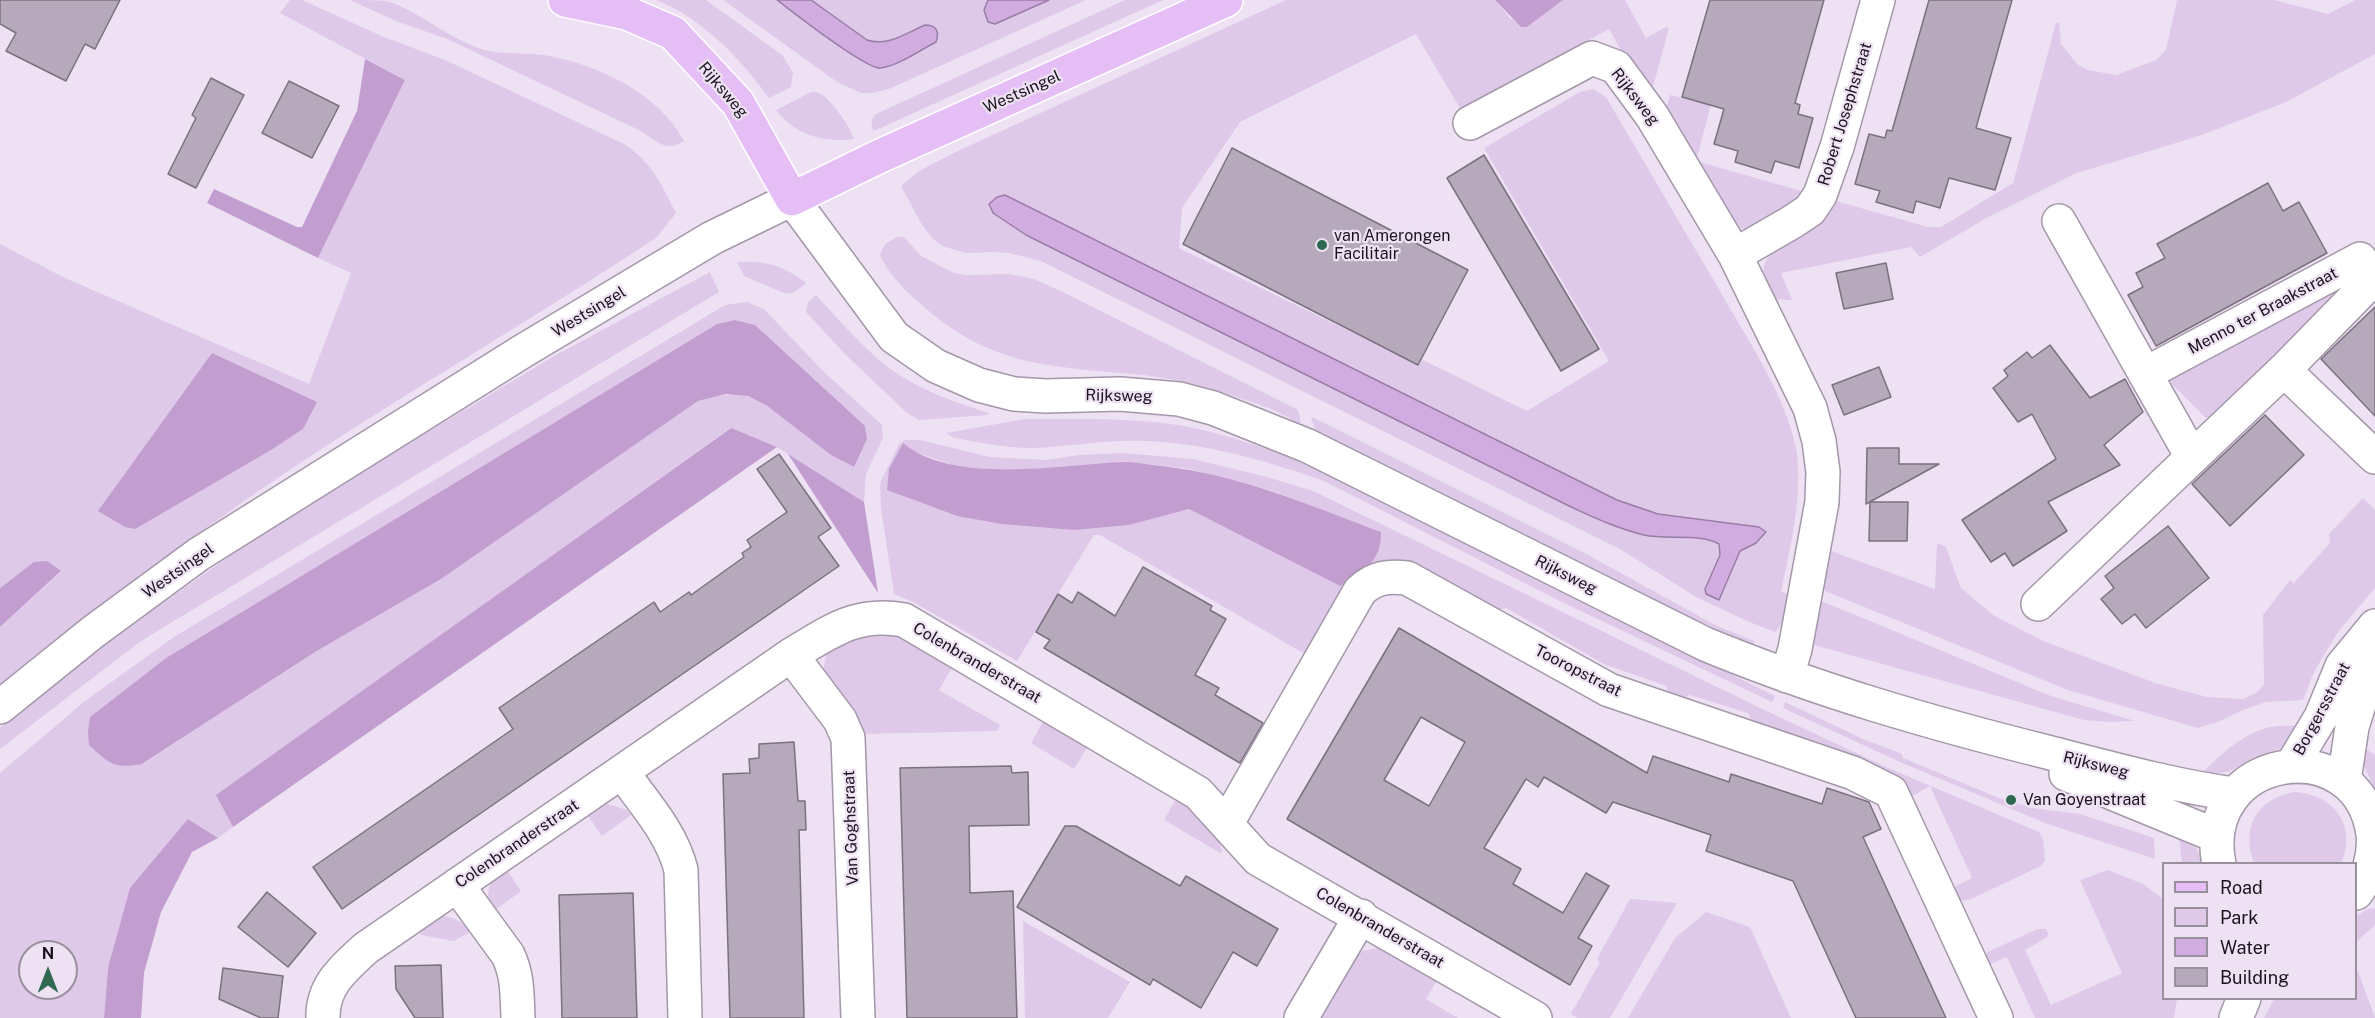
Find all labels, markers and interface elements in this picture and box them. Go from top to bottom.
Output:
street label: Robert Josephstraat [1814,40,1876,188]
street label: Rijksweg [694,58,752,122]
street label: Rijksweg [1607,65,1663,129]
street label: Westsingel [980,66,1064,118]
place label: van Amerongen Facilitair [1334,226,1451,264]
marker: van Amerongen Facilitair [1315,238,1329,252]
street label: Menno ter Braakstraat [2185,263,2341,359]
street label: Westsingel [549,282,629,342]
street label: Rijksweg [1085,386,1153,406]
street label: Westsingel [139,539,217,603]
street label: Rijksweg [1532,551,1600,599]
street label: Colenbranderstraat [909,618,1045,708]
street label: Tooropstraat [1531,641,1625,701]
street label: Borgersstraat [2289,659,2355,759]
street label: Rijksweg [2061,748,2131,782]
street label: Van Goghstraat [839,770,863,886]
place label: Van Goyenstraat [2023,790,2146,810]
marker: Van Goyenstraat [2004,793,2018,807]
street label: Colenbranderstraat [452,796,582,892]
legend [2162,862,2357,1000]
text: Road [2220,877,2263,898]
street label: Colenbranderstraat [1312,883,1448,973]
text: Park [2220,907,2258,928]
text: Water [2220,937,2270,958]
north arrow [18,940,78,1000]
text: N [42,944,54,963]
text: Building [2220,967,2289,988]

